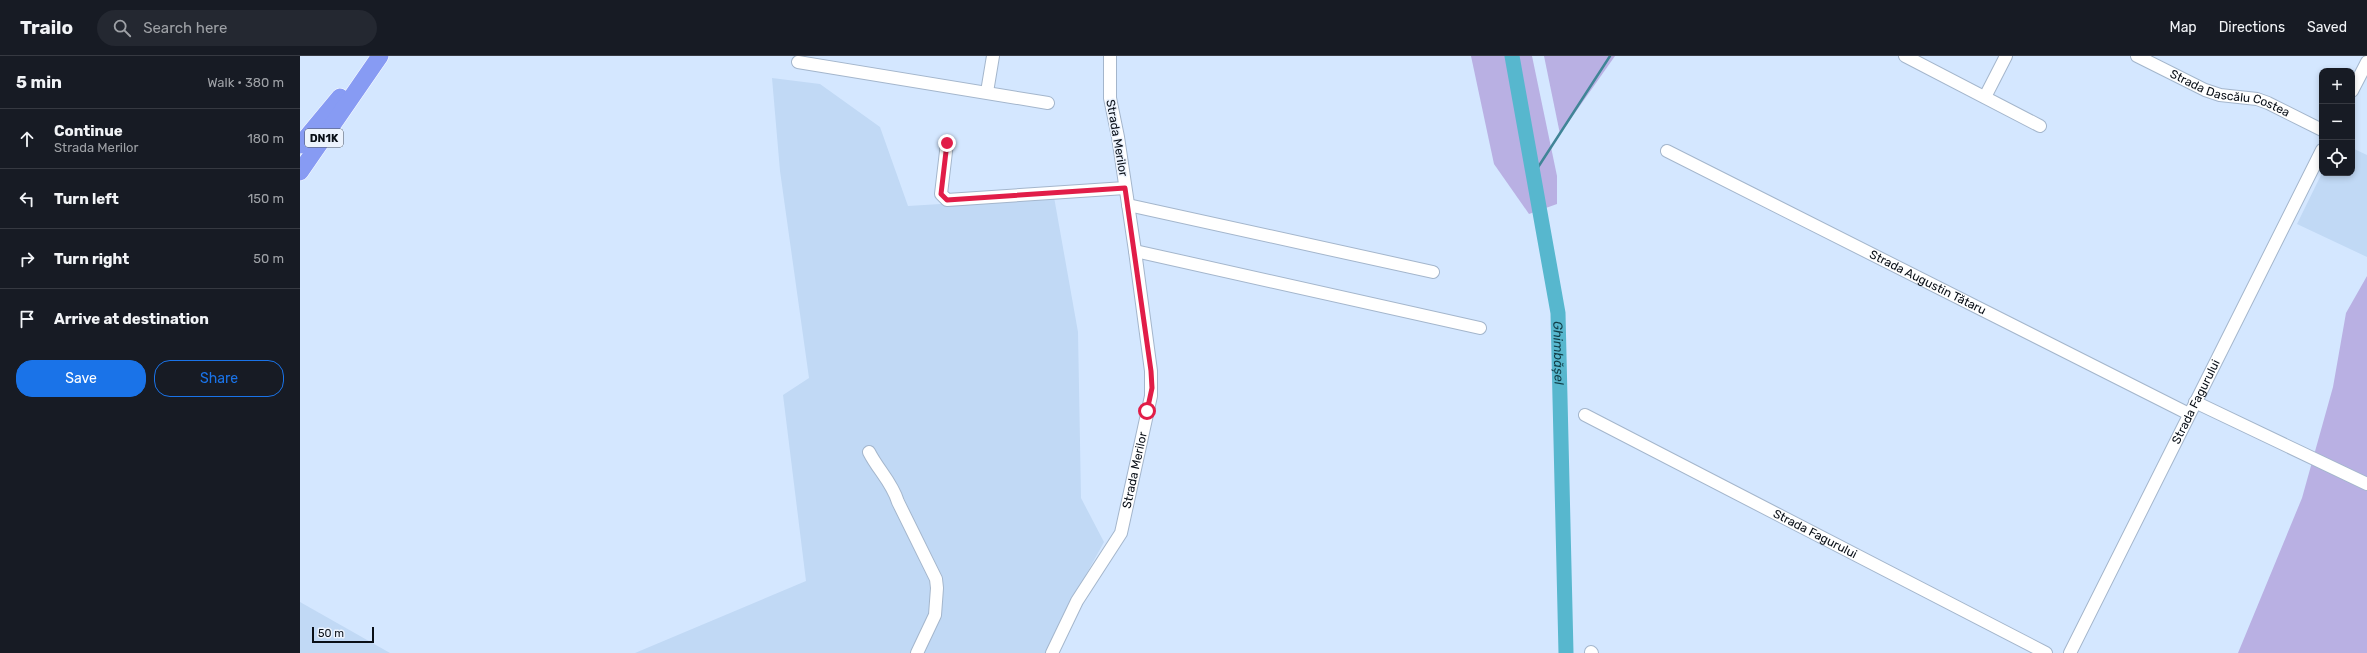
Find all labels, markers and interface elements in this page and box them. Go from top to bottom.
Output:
search box [97,10,377,46]
text: Trailo [20,16,73,39]
icon: search [111,17,133,39]
text: Search here [143,19,227,37]
text: Map [2170,19,2197,36]
text: Directions [2219,19,2285,36]
text: Saved [2307,19,2347,36]
street label: Strada Dascălu Costea [2168,67,2292,120]
map controls [2319,68,2355,176]
button: + [2319,68,2355,104]
text: 5 min [16,72,62,92]
text: Walk · 380 m [207,75,284,90]
street label: Strada Merilor [1103,98,1131,178]
button: − [2319,104,2355,140]
text: Continue [54,122,123,140]
icon: ahead [16,128,38,150]
road number: DN1K [305,129,343,147]
text: 180 m [247,131,284,146]
route end [938,134,956,152]
text: Strada Merilor [54,140,139,155]
button: locate [2319,140,2355,176]
icon: left [16,188,38,210]
text: Turn left [54,190,119,208]
text: 150 m [248,191,284,206]
street label: Strada Augustin Tătaru [1867,247,1988,318]
icon: right [16,248,38,270]
text: Turn right [54,250,129,268]
text: 50 m [253,251,284,266]
icon: arrive [16,308,38,330]
text: Arrive at destination [54,310,209,328]
water label: Ghimbășel [1550,321,1567,386]
street label: Strada Fagurului [2169,357,2223,446]
button: Save [16,360,146,397]
button: Share [154,360,284,397]
route start [1138,402,1156,420]
street label: Strada Merilor [1120,430,1150,510]
street label: Strada Fagurului [1771,506,1860,561]
scale bar [312,625,374,644]
text: 50 m [318,627,344,640]

